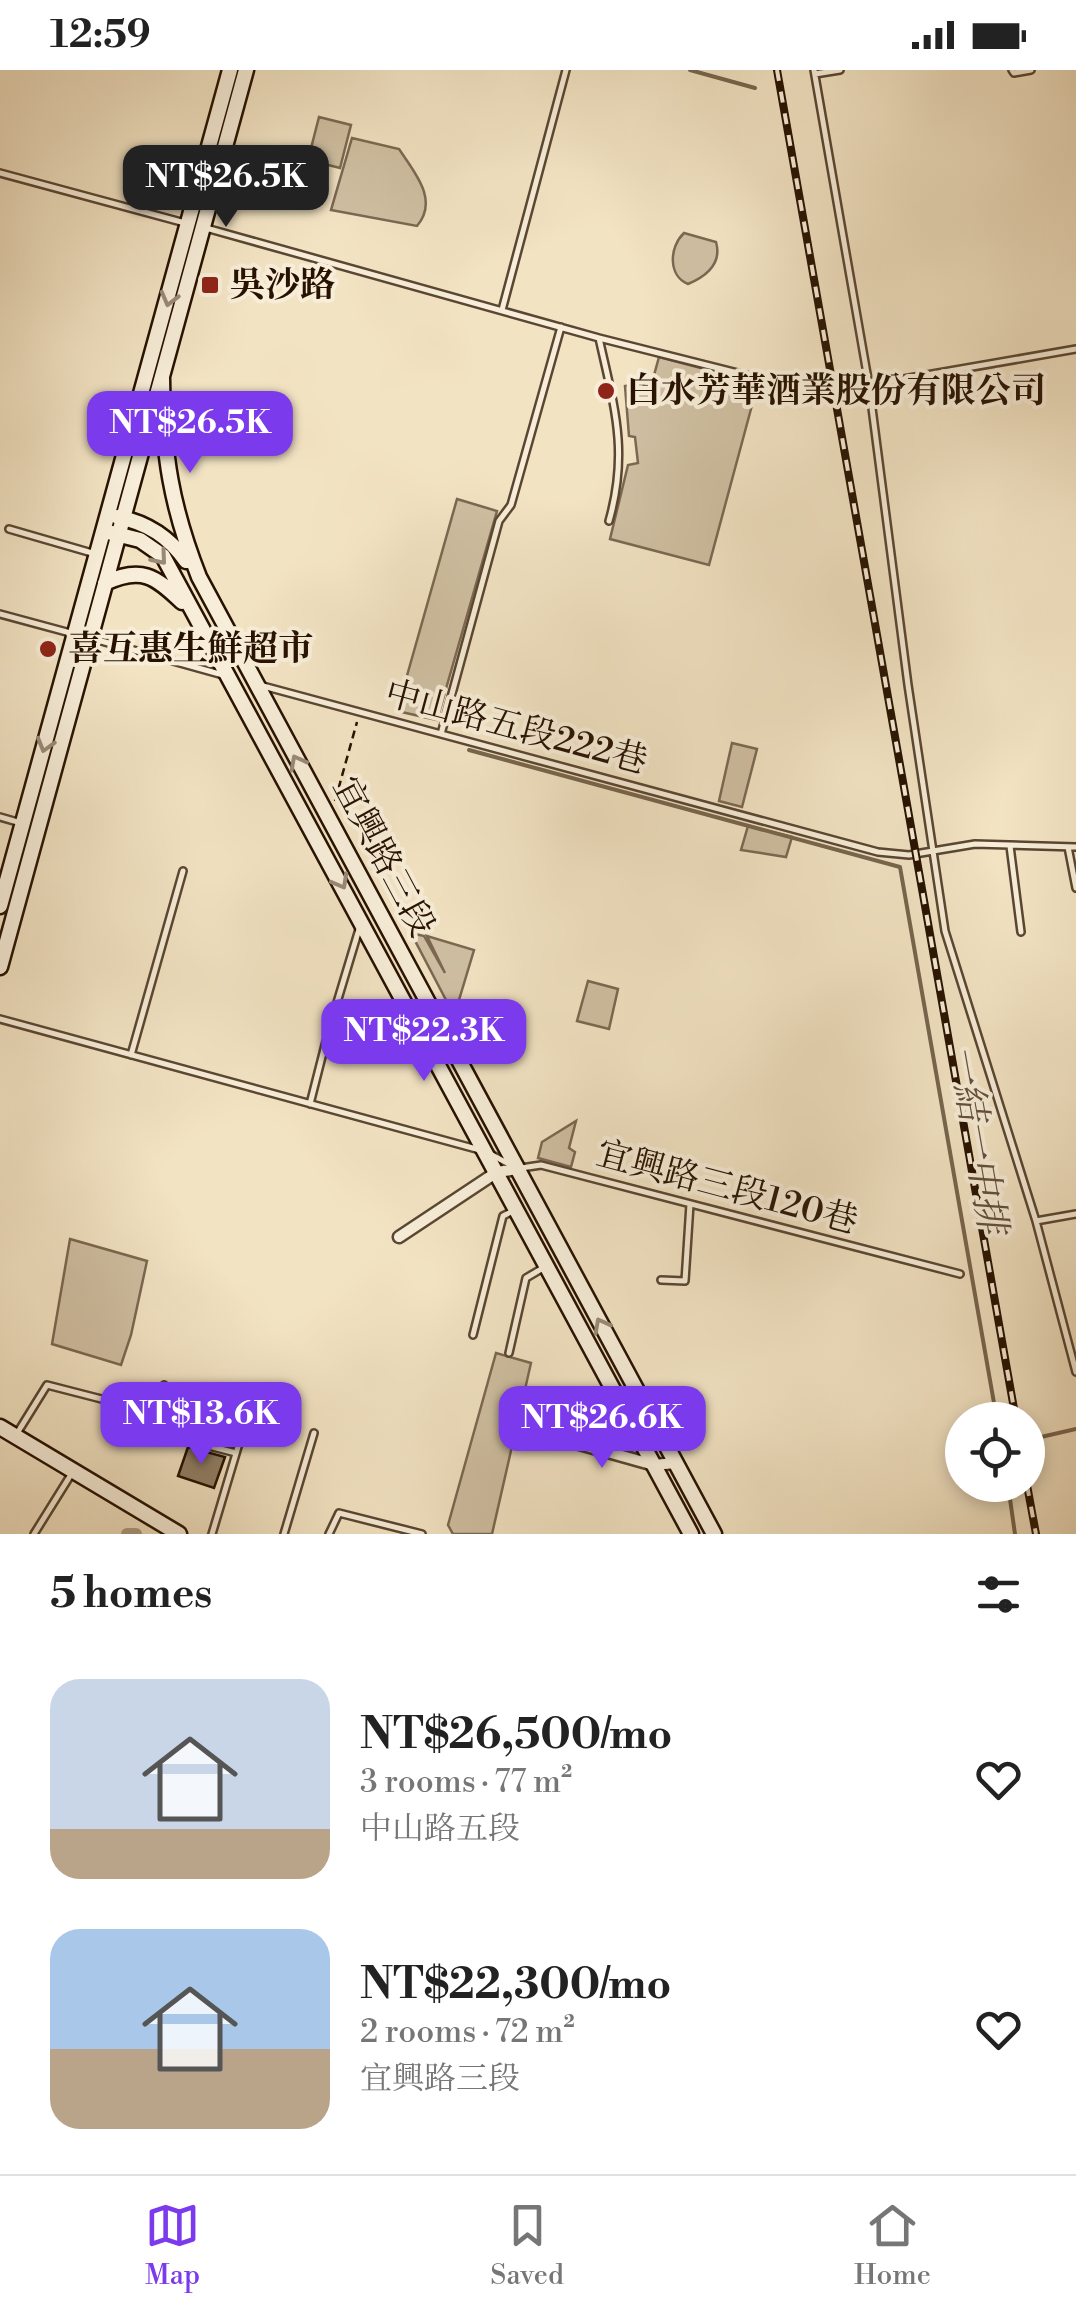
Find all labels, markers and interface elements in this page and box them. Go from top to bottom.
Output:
text: 12:59 [50,12,151,59]
pin: NT$26.5K [123,145,329,230]
text: NT$26.5K [145,157,307,197]
place label: 吳沙路 [230,264,335,307]
marker: 吳沙路 [199,274,221,296]
one-way arrow [159,290,180,308]
place label: 白水芳華酒業股份有限公司 [626,370,1046,413]
marker: 白水芳華酒業股份有限公司 [595,380,617,402]
pin: NT$26.5K [87,391,293,476]
text: NT$26.5K [109,403,271,443]
one-way arrow [148,547,166,565]
place label: 喜互惠生鮮超市 [68,628,313,671]
marker: 喜互惠生鮮超市 [37,638,59,660]
street label: 中山路五段222巷 [380,672,652,784]
one-way arrow [36,736,57,753]
one-way arrow [290,754,309,773]
street label: 宜興路三段 [323,770,443,944]
one-way arrow [329,872,349,890]
pin: NT$22.3K [321,999,527,1084]
text: NT$22.3K [343,1011,505,1051]
water label: 一結一中排 [936,1041,1017,1242]
street label: 宜興路三段120巷 [592,1132,862,1244]
one-way arrow [594,1318,613,1336]
pin: NT$13.6K [98,1382,304,1467]
pin: NT$26.6K [499,1386,705,1471]
text: NT$13.6K [123,1394,280,1434]
text: NT$26.6K [521,1398,683,1438]
map controls [945,1402,1045,1502]
button: locate [945,1402,1045,1502]
icon: filters [971,1567,1026,1622]
text: 5 homes [50,1568,212,1621]
text: NT$26,500/mo [360,1709,672,1762]
icon: home [130,1719,250,1839]
icon: heart [971,1752,1026,1807]
text: 3 rooms · 77 m² [360,1762,572,1802]
text: 中山路五段 [360,1809,520,1849]
text: NT$22,300/mo [360,1959,671,2012]
icon: home [130,1969,250,2089]
icon: heart [971,2002,1026,2057]
text: 2 rooms · 72 m² [360,2012,575,2052]
text: 宜興路三段 [360,2059,520,2099]
tab: Map [145,2198,200,2293]
tab: Saved [490,2198,564,2293]
tab: Home [854,2198,931,2293]

